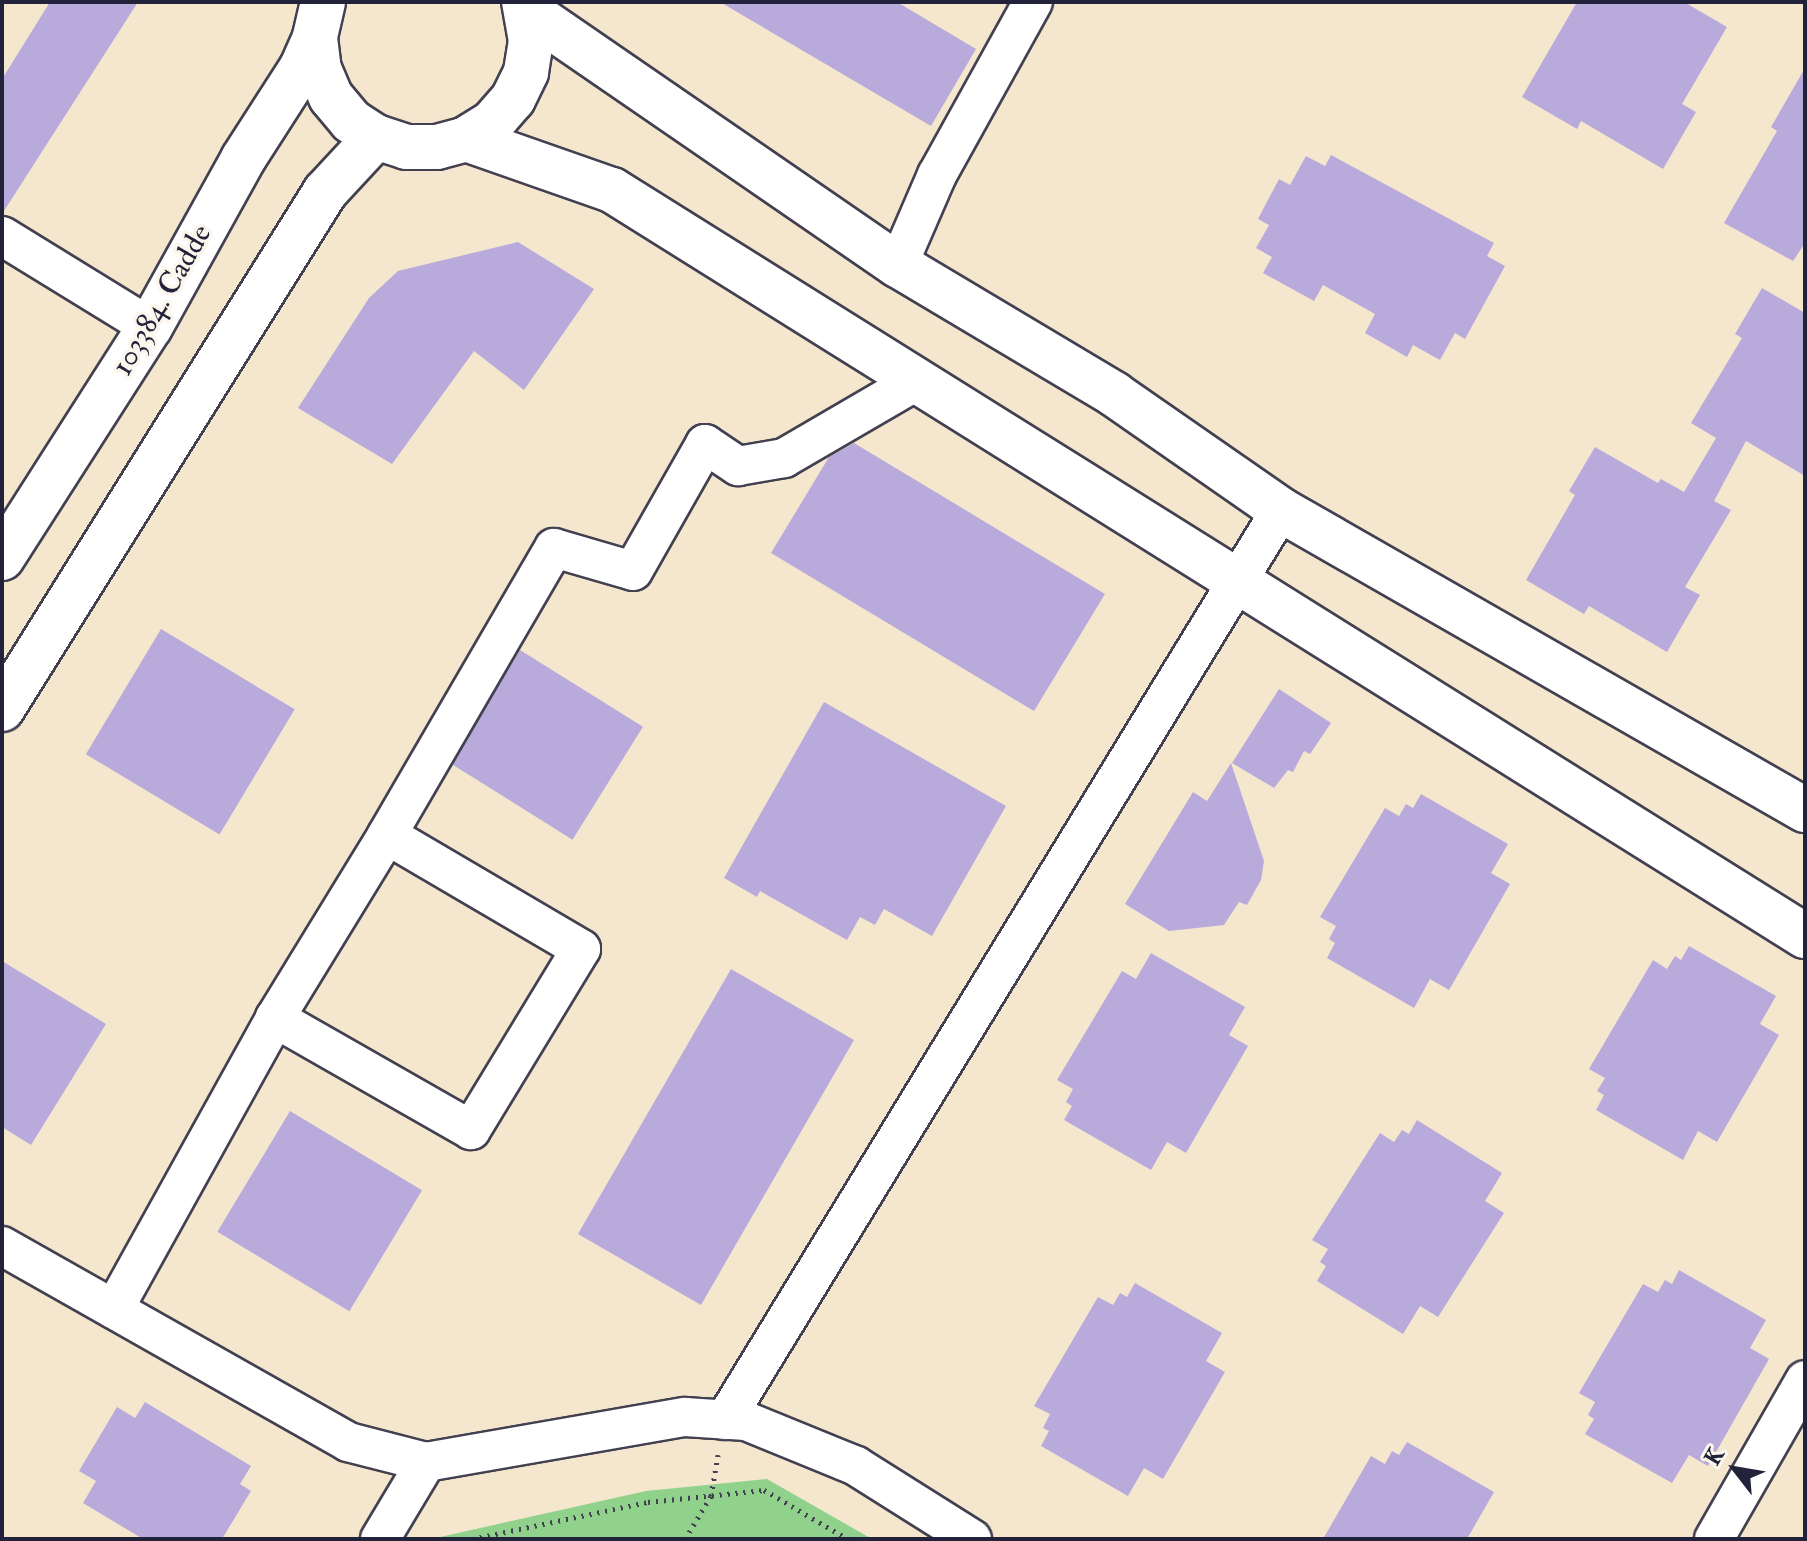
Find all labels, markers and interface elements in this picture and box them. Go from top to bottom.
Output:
street label: 103384. Cadde [104,218,220,382]
north arrow [1695,1429,1775,1509]
text: K [1698,1443,1730,1470]

